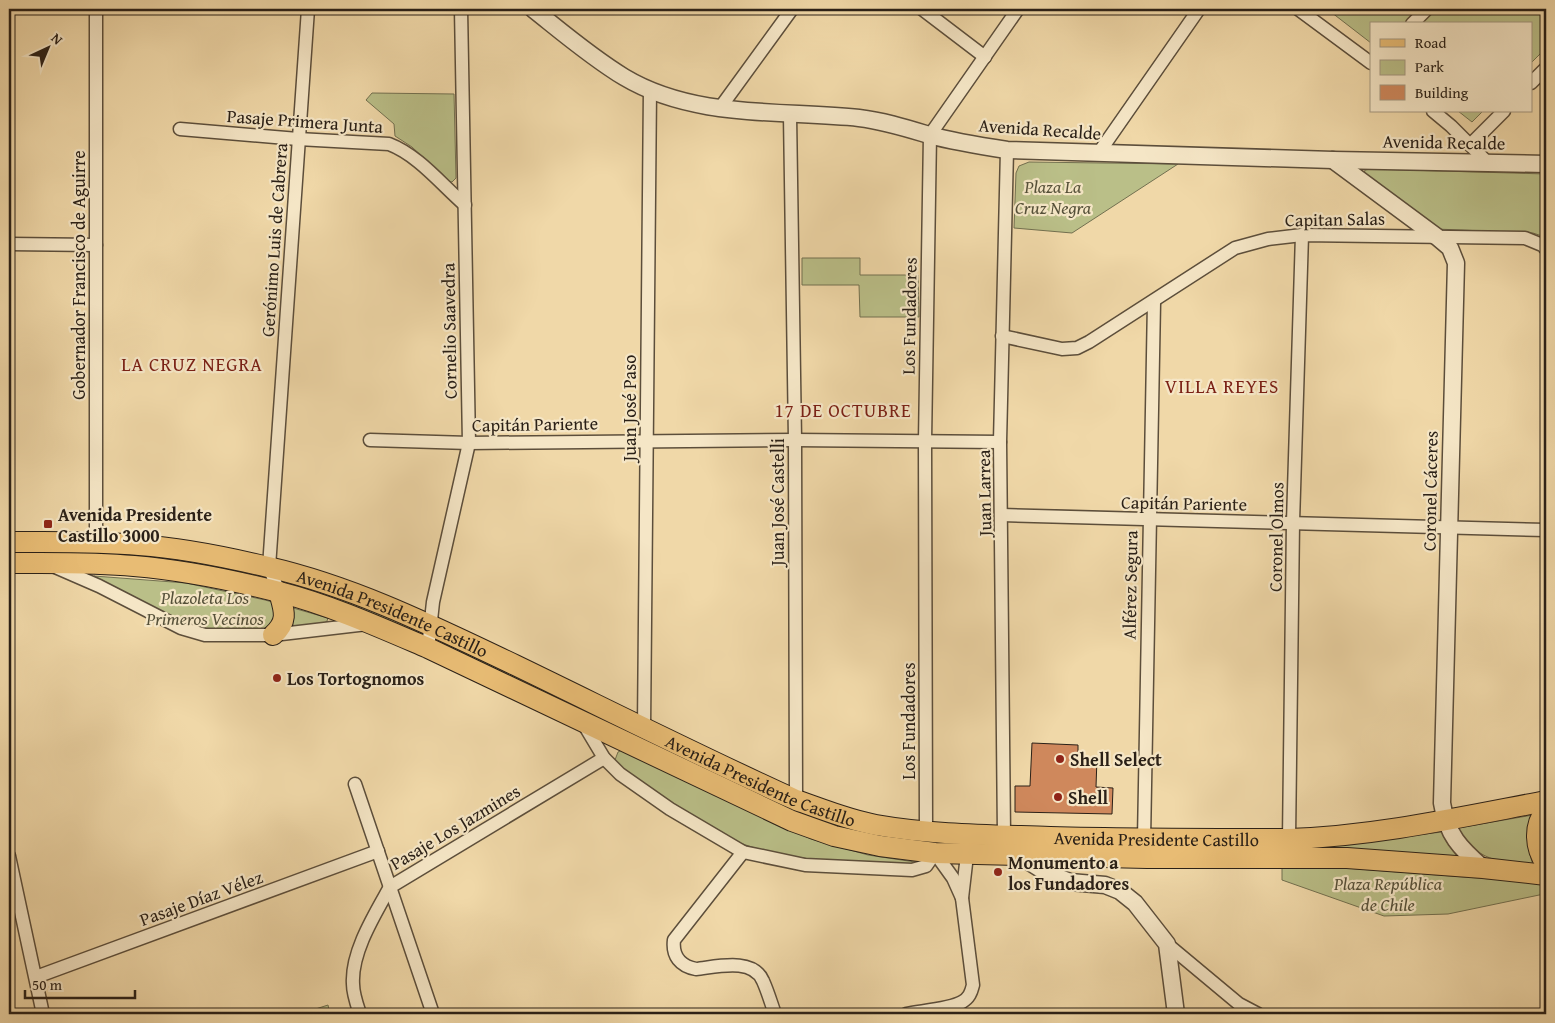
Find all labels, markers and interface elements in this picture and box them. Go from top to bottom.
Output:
north arrow [22,22,72,72]
legend [1370,22,1532,112]
text: N [47,28,68,50]
text: Road [1415,32,1446,53]
text: Park [1415,56,1444,77]
text: Building [1415,82,1469,103]
street label: Pasaje Primera Junta [226,102,384,140]
street label: Avenida Recalde [978,111,1102,147]
street label: Avenida Recalde [1382,127,1506,157]
street label: Gerónimo Luis de Cabrera [254,142,294,338]
street label: Gobernador Francisco de Aguirre [65,150,92,400]
park label: Plaza La Cruz Negra [1015,173,1092,221]
street label: Capitan Salas [1285,205,1385,233]
street label: Los Fundadores [894,257,924,375]
street label: Cornelio Saavedra [434,262,464,399]
district label: LA CRUZ NEGRA [121,350,263,378]
street label: Juan José Paso [616,355,643,463]
district label: VILLA REYES [1165,372,1279,400]
district label: 17 DE OCTUBRE [774,396,912,424]
street label: Capitán Pariente [472,409,598,439]
street label: Coronel Cáceres [1415,431,1445,551]
street label: Juan José Castelli [764,438,791,568]
street label: Juan Larrea [970,449,998,539]
street label: Coronel Olmos [1262,482,1290,592]
street label: Capitán Pariente [1121,488,1247,518]
place label: Avenida Presidente Castillo 3000 [58,501,212,549]
marker: Avenida Presidente Castillo 3000 [42,518,54,530]
street label: Alférez Segura [1116,530,1144,640]
street label: Avenida Presidente Castillo [294,562,493,664]
park label: Plazoleta Los Primeros Vecinos [145,584,264,632]
street label: Los Fundadores [895,662,922,780]
place label: Los Tortognomos [287,665,424,692]
marker: Los Tortognomos [271,672,283,684]
street label: Avenida Presidente Castillo [661,727,859,833]
place label: Shell Select [1070,746,1162,773]
marker: Shell Select [1054,753,1066,765]
street label: Pasaje Los Jazmines [385,777,525,877]
place label: Shell [1068,784,1109,811]
marker: Shell [1052,791,1064,803]
street label: Avenida Presidente Castillo [1054,824,1259,852]
place label: Monumento a los Fundadores [1008,849,1129,897]
street label: Pasaje Díaz Vélez [136,863,266,933]
marker: Monumento a los Fundadores [992,866,1004,878]
park label: Plaza República de Chile [1333,870,1443,918]
scale bar [25,968,135,1000]
text: 50 m [32,974,63,995]

